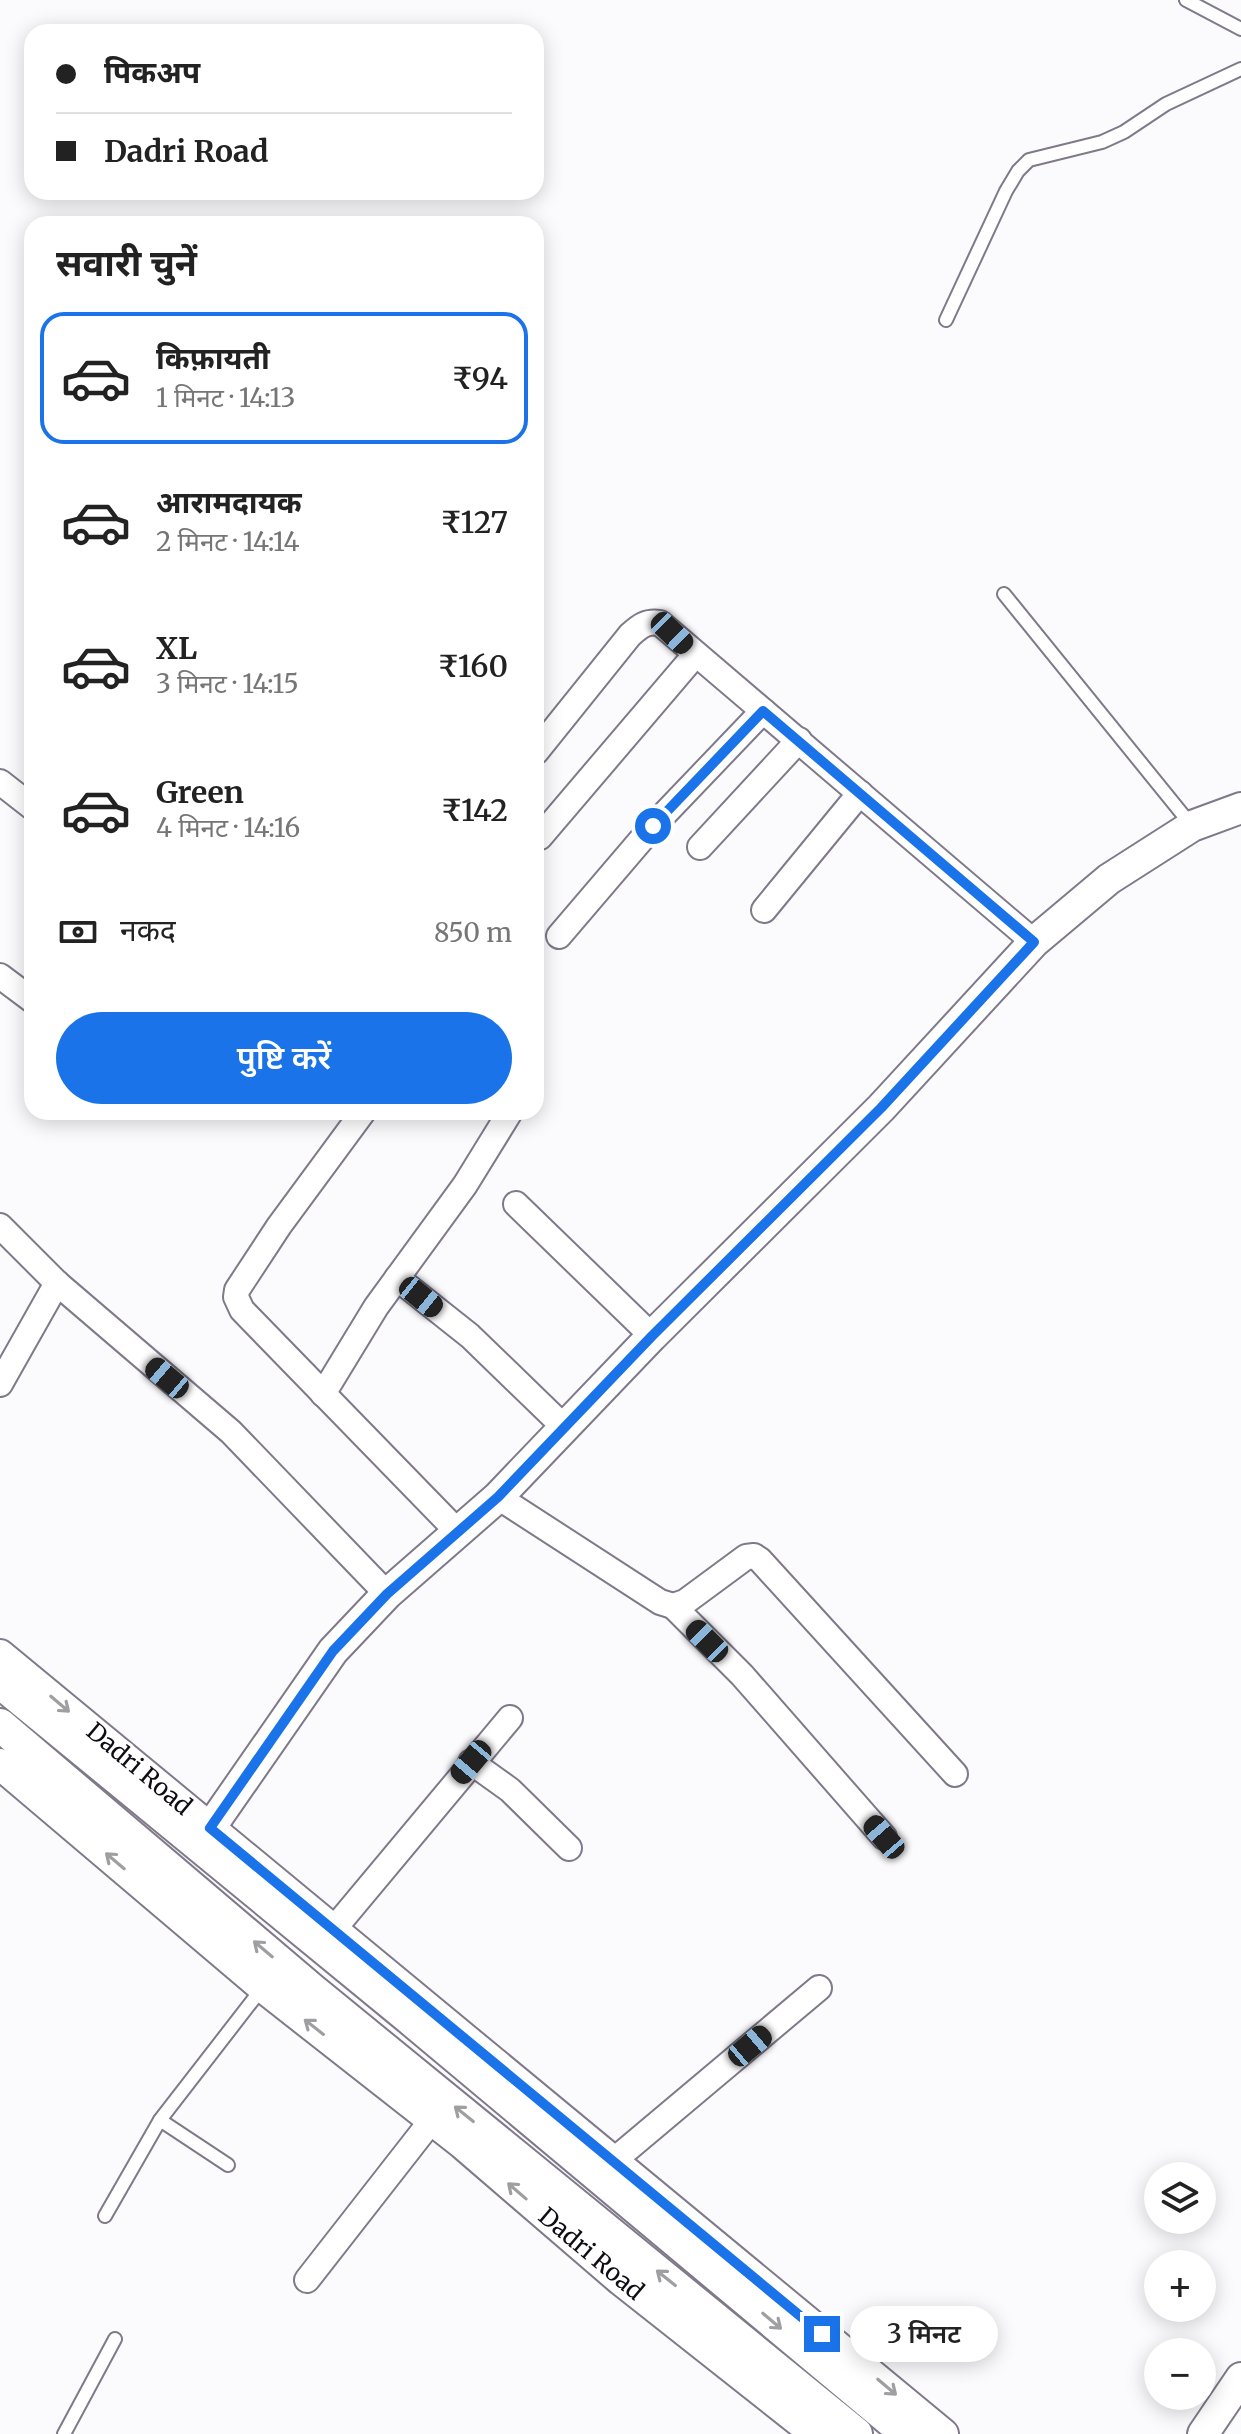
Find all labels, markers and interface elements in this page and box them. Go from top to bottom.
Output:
text: पिकअप [104,53,200,91]
text: Dadri Road [104,132,268,170]
text: सवारी चुनें [56,241,197,286]
text: किफ़ायती [156,339,270,377]
icon: car [60,342,132,414]
text: ₹94 [452,359,508,397]
text: 1 मिनट · 14:13 [156,381,295,414]
text: आरामदायक [156,483,302,521]
icon: car [60,486,132,558]
text: ₹127 [441,503,508,541]
text: 2 मिनट · 14:14 [156,525,299,558]
car [646,608,698,658]
text: XL [156,629,197,667]
icon: car [60,630,132,702]
text: ₹160 [438,647,508,685]
text: 3 मिनट · 14:15 [156,667,299,700]
text: Green [156,773,244,811]
icon: car [60,774,132,846]
text: ₹142 [441,791,508,829]
route start [635,808,671,844]
text: 4 मिनट · 14:16 [156,811,300,844]
icon: cash [56,910,100,954]
text: नकद [120,911,176,949]
text: 850 m [434,916,512,949]
button: पुष्टि करें [56,1012,512,1104]
car [395,1273,447,1321]
car [141,1353,193,1403]
car [682,1616,732,1666]
one-way arrow [49,1696,70,1713]
street label: Dadri Road [80,1716,198,1822]
car [446,1736,496,1788]
car [859,1811,909,1863]
one-way arrow [105,1852,125,1870]
one-way arrow [254,1940,274,1958]
one-way arrow [304,2019,325,2036]
car [724,2021,776,2071]
one-way arrow [454,2105,475,2123]
map controls [1144,2162,1216,2410]
button: layers [1144,2162,1216,2234]
one-way arrow [507,2182,527,2200]
street label: Dadri Road [532,2201,650,2307]
button: + [1144,2250,1216,2322]
one-way arrow [656,2269,677,2287]
callout: 3 मिनट [850,2306,998,2362]
one-way arrow [761,2312,781,2330]
route end [804,2316,840,2352]
text: 3 मिनट [887,2317,961,2350]
button: − [1144,2338,1216,2410]
one-way arrow [876,2378,896,2396]

